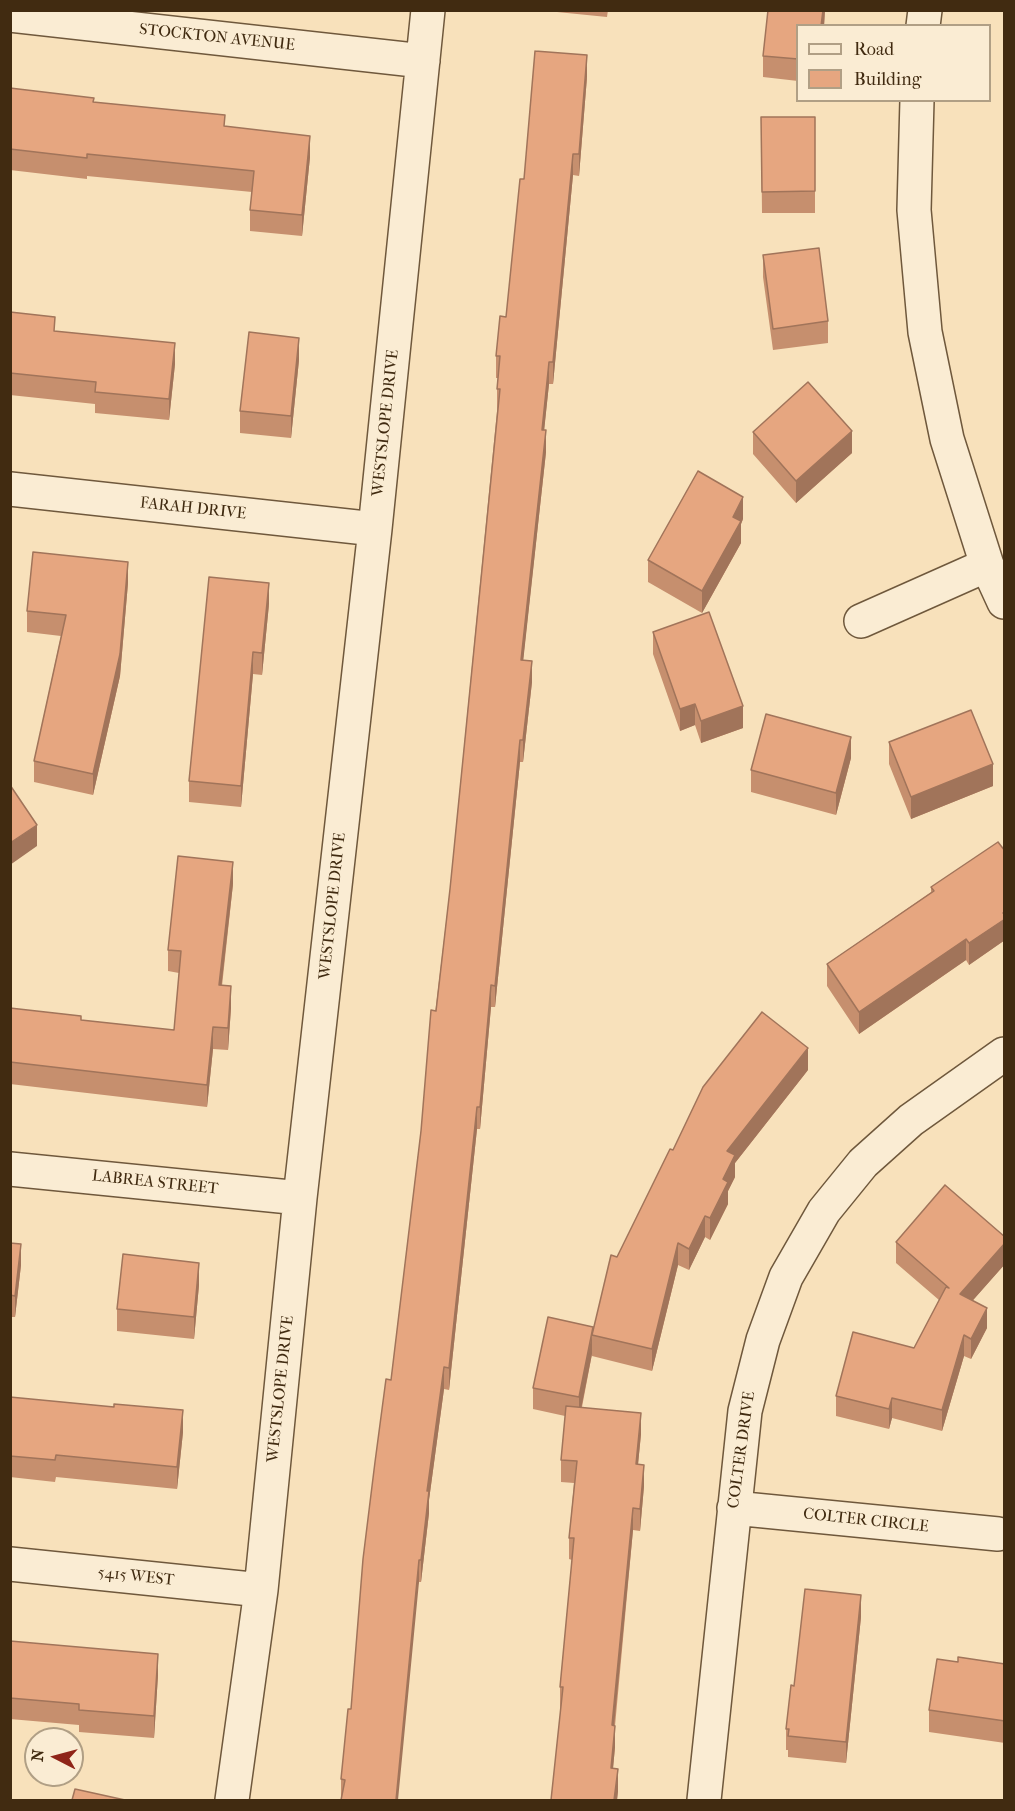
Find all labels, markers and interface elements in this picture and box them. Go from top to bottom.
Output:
street label: STOCKTON AVENUE [138,20,296,56]
legend [796,24,991,102]
text: Road [854,39,894,60]
text: Building [854,69,921,90]
street label: WESTSLOPE DRIVE [369,349,403,497]
street label: FARAH DRIVE [139,494,247,524]
street label: WESTSLOPE DRIVE [316,832,350,980]
street label: LABREA STREET [91,1167,219,1199]
street label: WESTSLOPE DRIVE [264,1315,298,1463]
street label: COLTER DRIVE [724,1390,760,1510]
street label: COLTER CIRCLE [802,1505,930,1537]
street label: 5415 WEST [97,1563,175,1591]
north arrow [24,1727,84,1787]
text: N [28,1748,48,1762]

